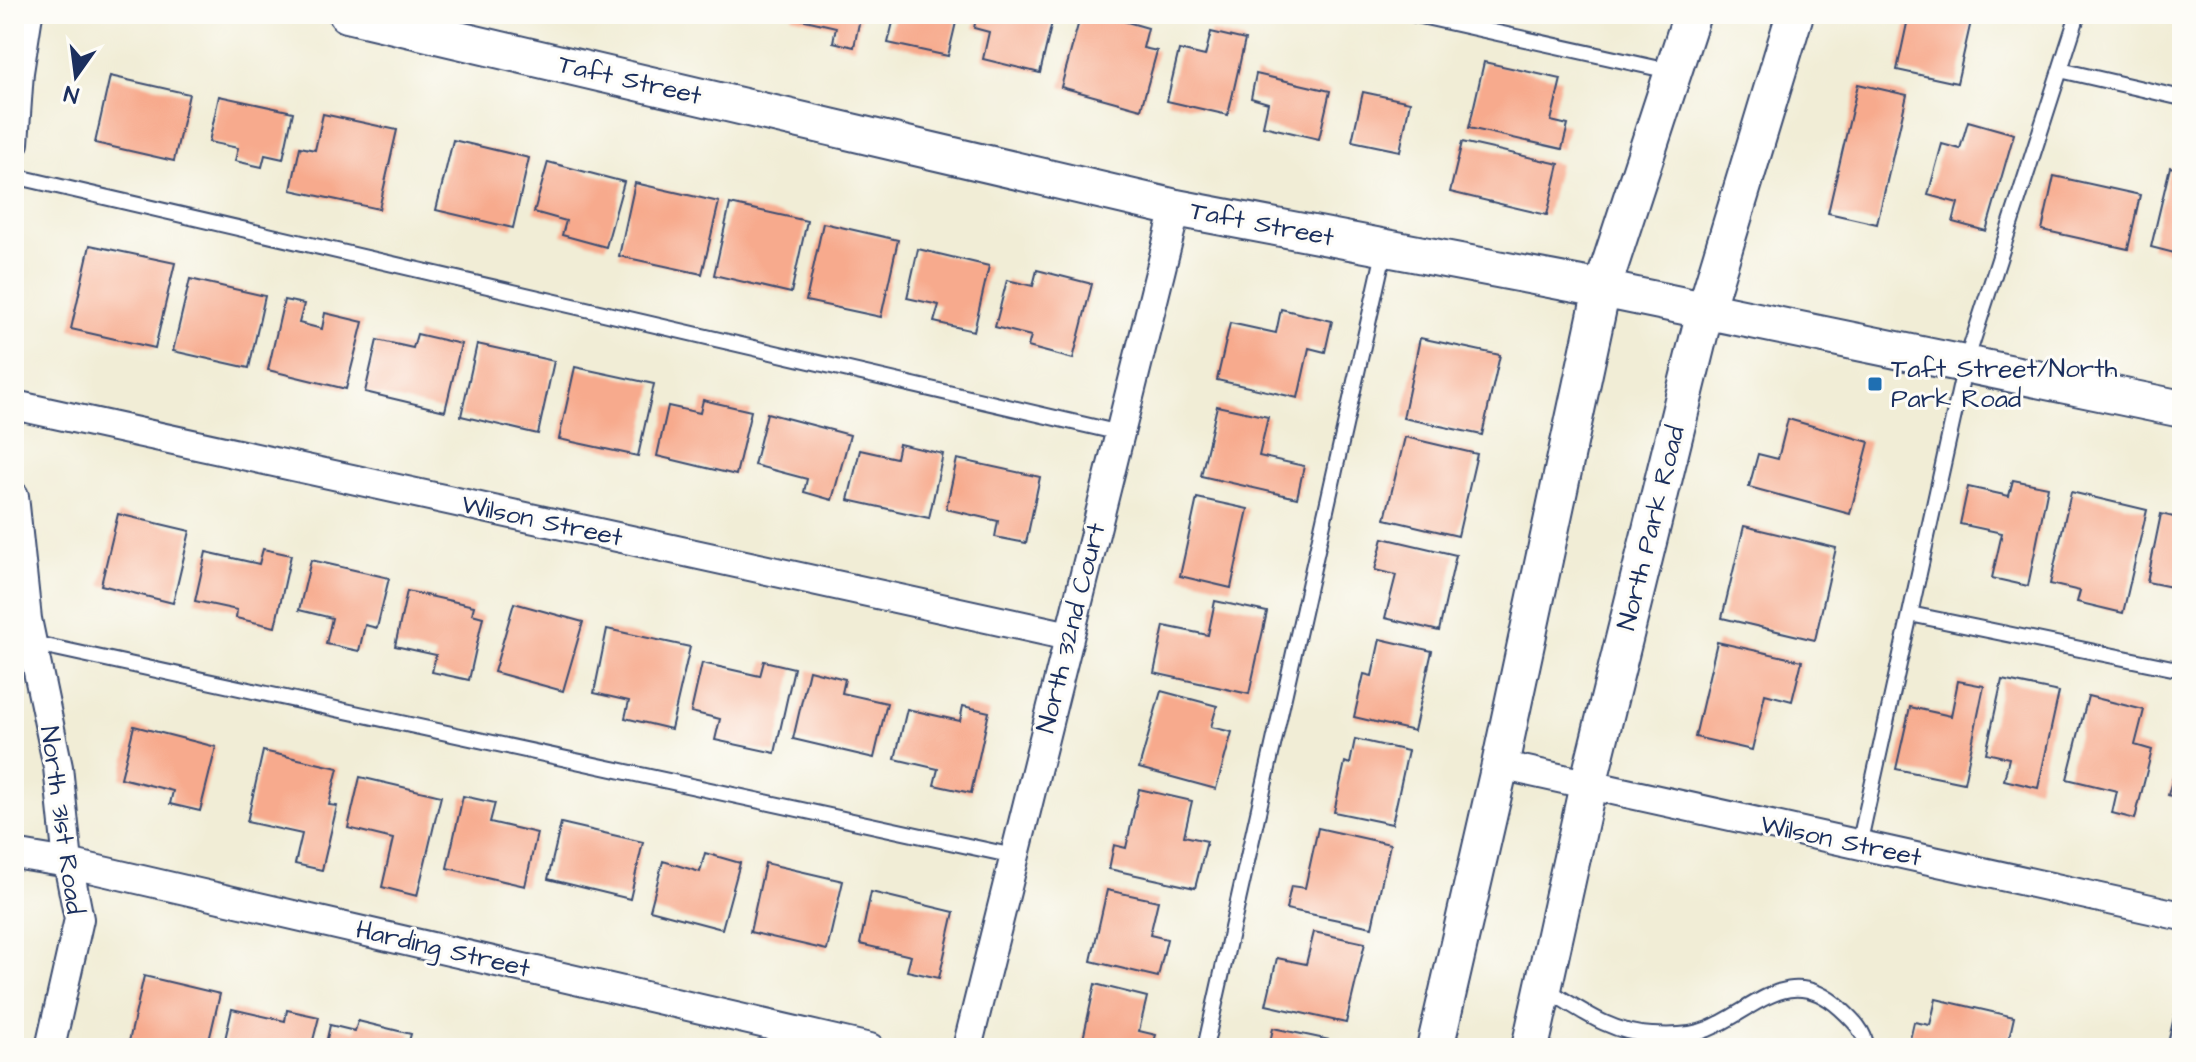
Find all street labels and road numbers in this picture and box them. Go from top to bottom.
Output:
street label: Taft Street [555,46,706,114]
street label: Taft Street [1187,192,1338,256]
street label: North Park Road [1608,422,1694,634]
street label: Wilson Street [458,486,626,556]
street label: North 32nd Court [1028,519,1115,737]
street label: North 31st Road [31,724,93,916]
street label: Wilson Street [1757,806,1925,876]
street label: Harding Street [352,911,534,989]

